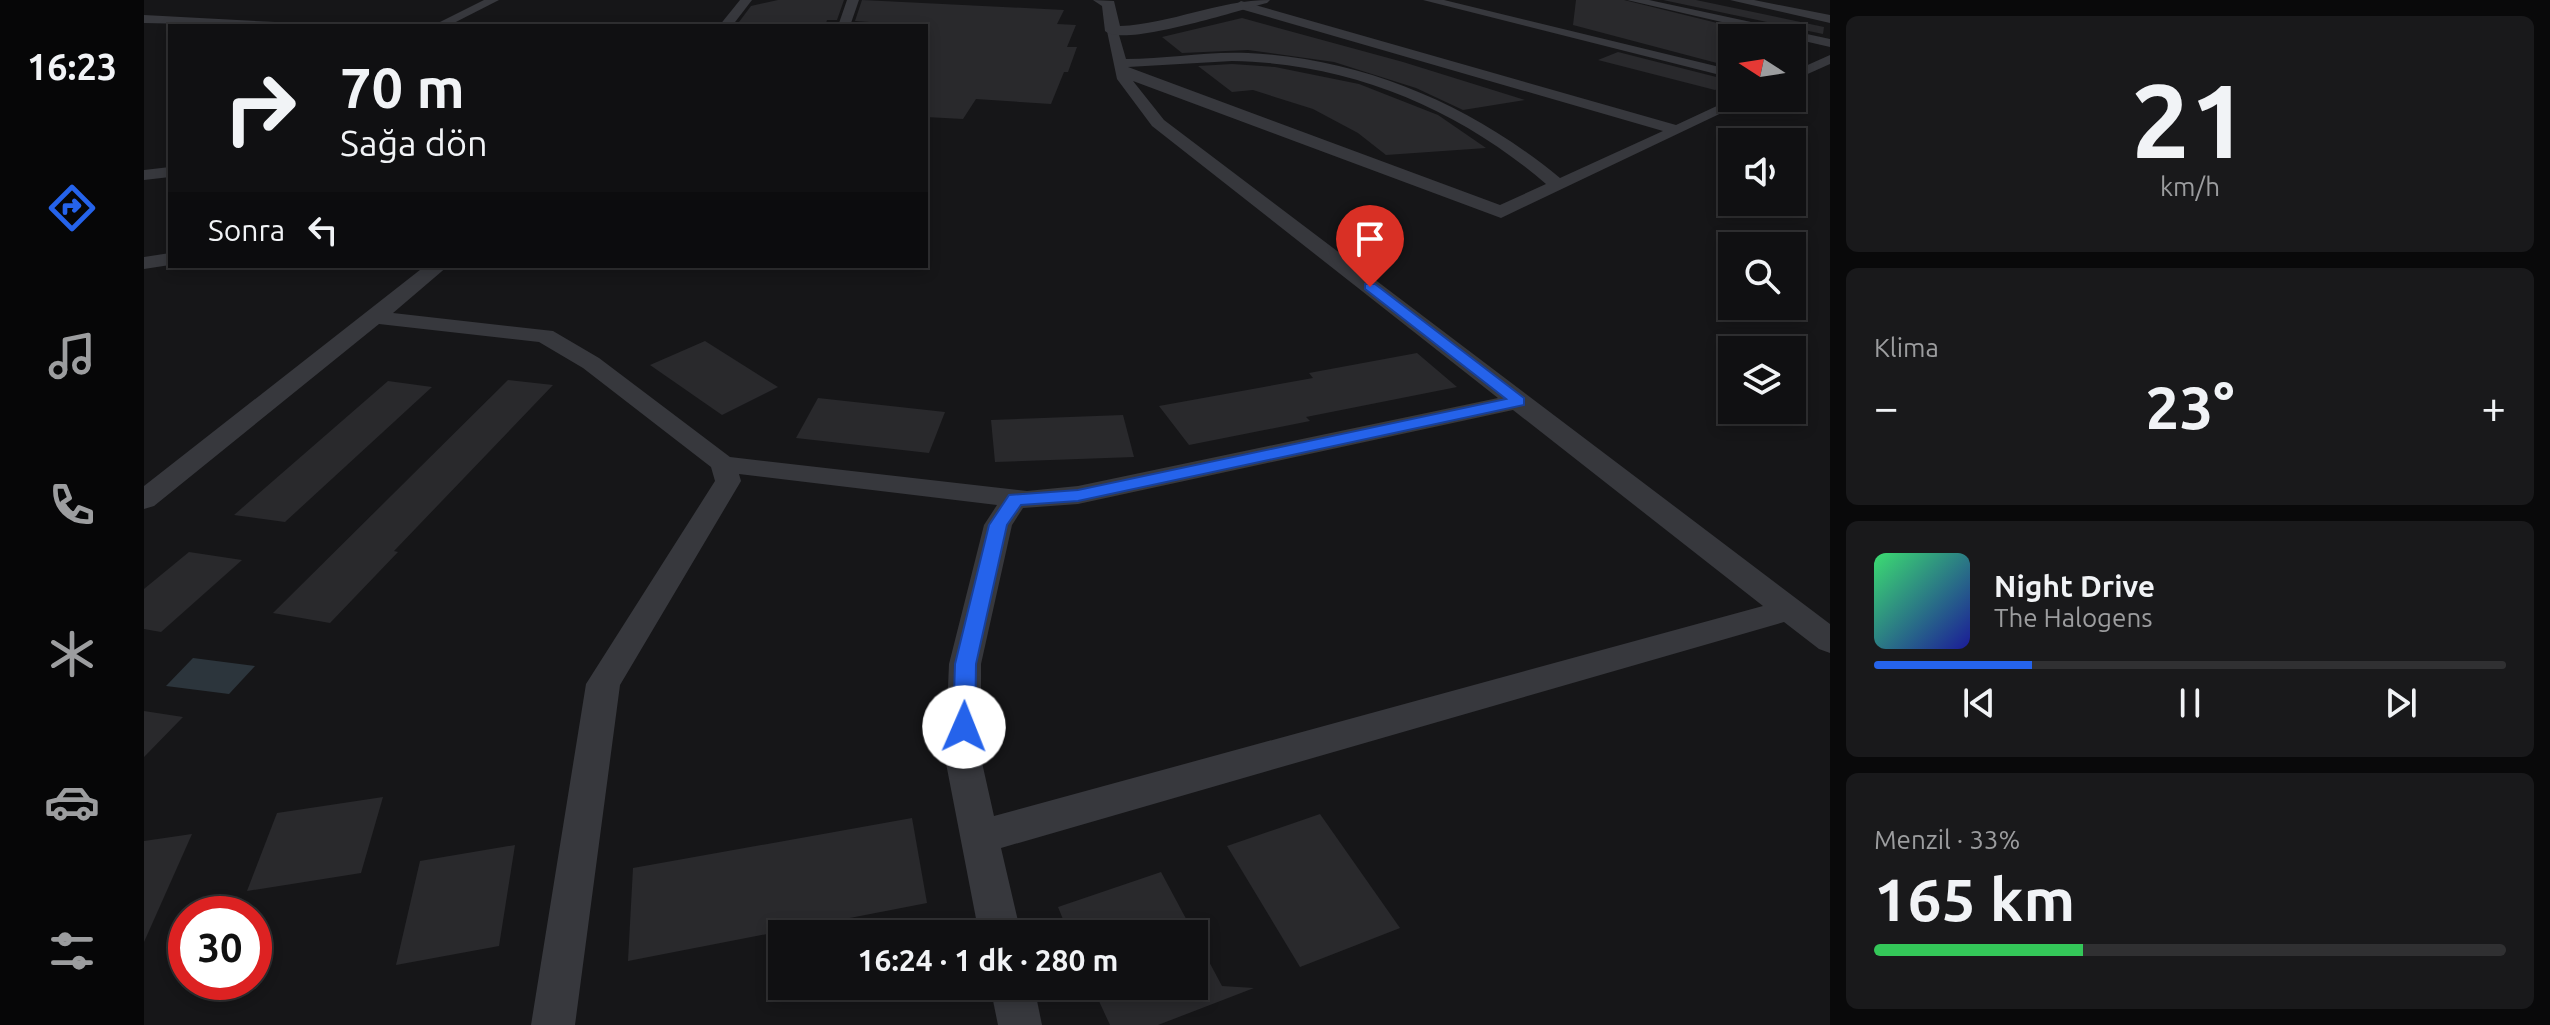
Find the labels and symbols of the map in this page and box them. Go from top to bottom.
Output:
north arrow [1718,24,1806,112]
pin [1336,205,1404,287]
position arrow [922,685,1006,769]
speed limit sign: 30 [168,896,272,1000]

